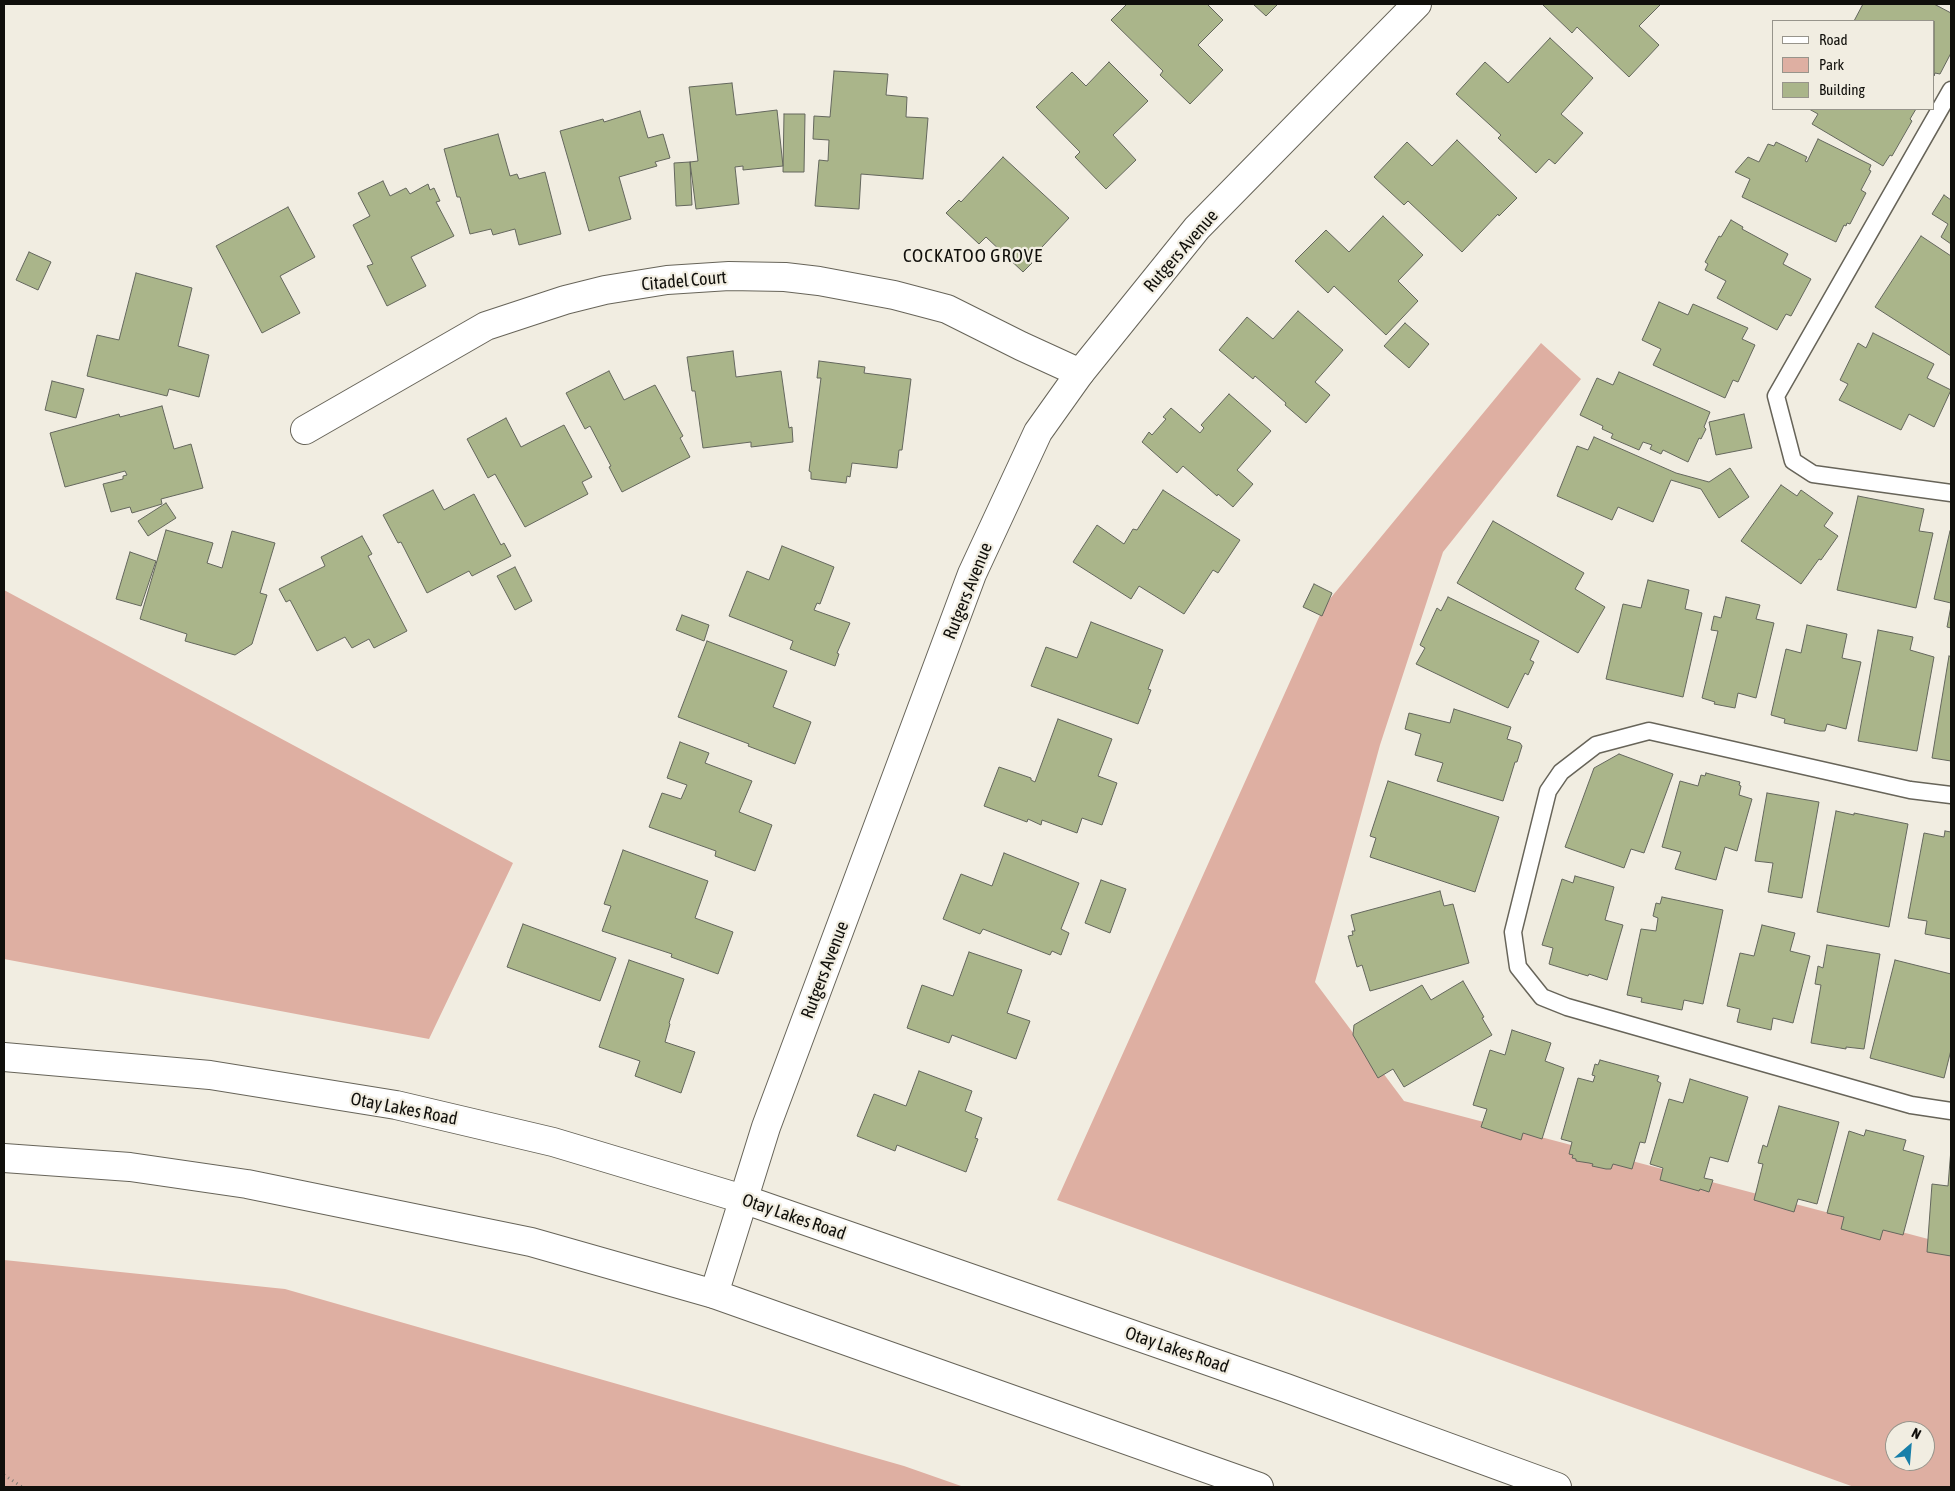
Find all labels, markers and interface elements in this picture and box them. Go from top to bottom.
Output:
legend [1772,20,1935,110]
text: Road [1819,31,1848,48]
text: Park [1819,56,1844,73]
text: Building [1819,81,1865,98]
street label: Rutgers Avenue [1139,205,1223,297]
district label: COCKATOO GROVE [901,245,1045,267]
street label: Citadel Court [641,267,727,295]
street label: Rutgers Avenue [939,539,997,643]
street label: Rutgers Avenue [797,918,853,1022]
street label: Otay Lakes Road [349,1088,459,1130]
street label: Otay Lakes Road [739,1189,849,1245]
street label: Otay Lakes Road [1122,1322,1232,1378]
north arrow [1885,1421,1935,1471]
text: N [1909,1425,1924,1443]

